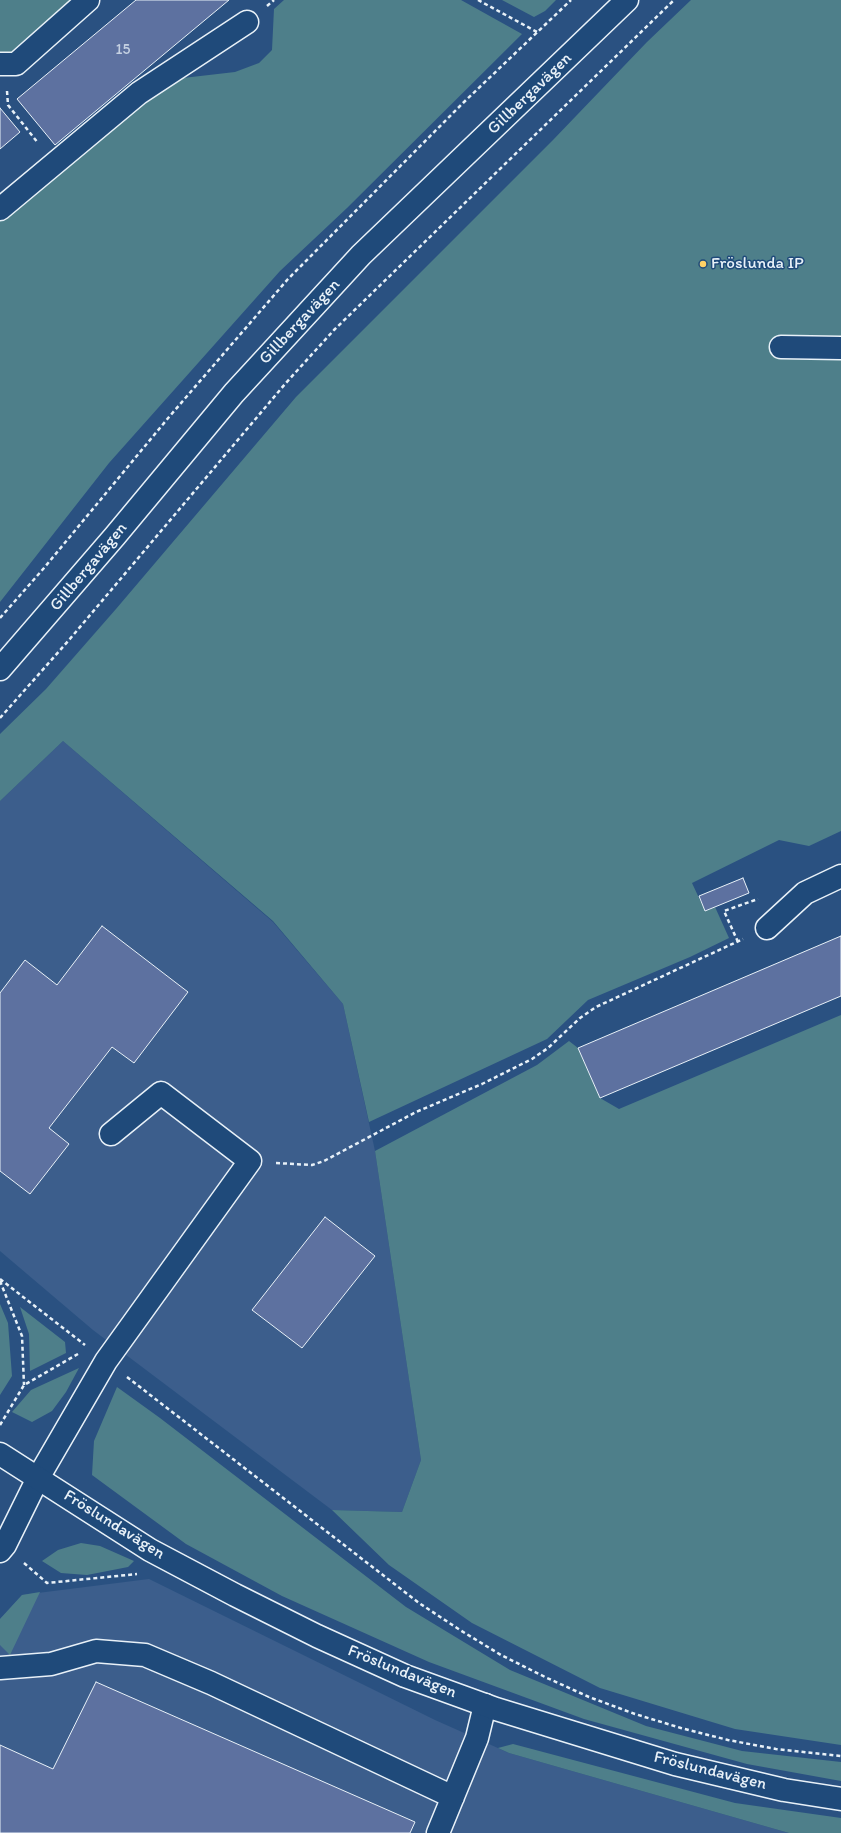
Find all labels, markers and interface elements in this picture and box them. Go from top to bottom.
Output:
house number: 15 [116,41,130,59]
street label: Gillbergavägen [484,49,576,139]
place label: Fröslunda IP [711,254,804,274]
marker: Fröslunda IP [698,259,708,269]
street label: Gillbergavägen [255,275,345,369]
street label: Gillbergavägen [46,519,132,615]
street label: Fröslundavägen [60,1486,168,1564]
street label: Fröslundavägen [345,1641,459,1703]
street label: Fröslundavägen [651,1747,769,1795]

